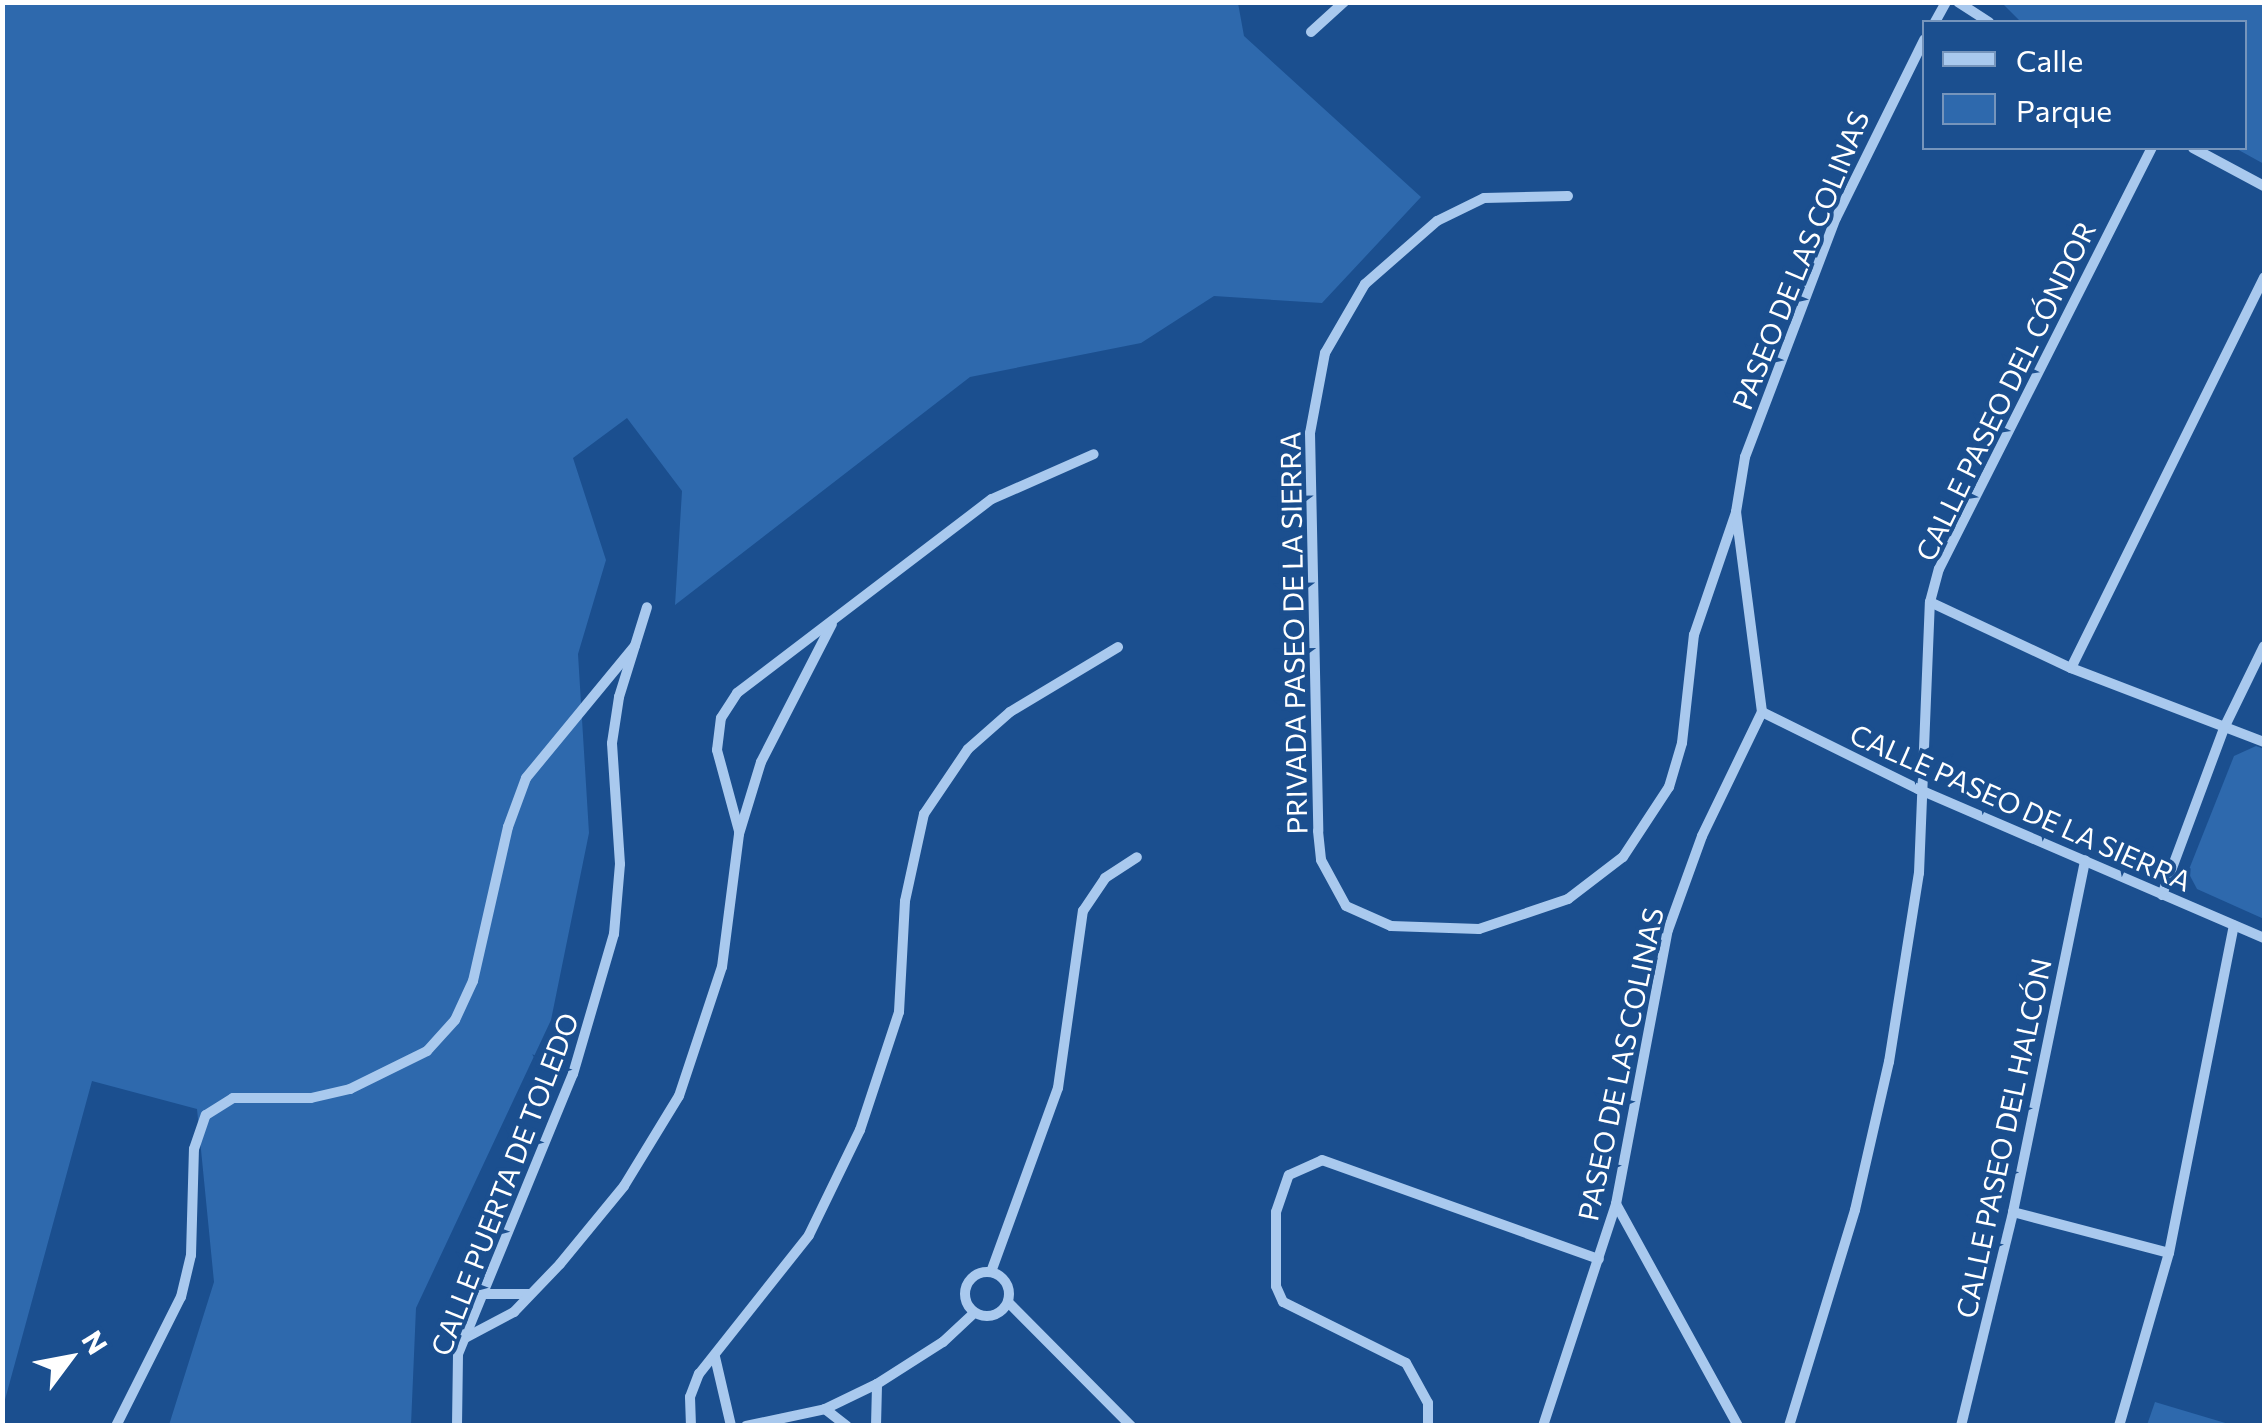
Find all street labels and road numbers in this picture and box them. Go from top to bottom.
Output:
street label: PASEO DE LAS COLINAS [1725,106,1875,414]
street label: CALLE PASEO DEL CÓNDOR [1908,216,2102,566]
street label: PRIVADA PASEO DE LA SIERRA [1273,431,1313,835]
street label: CALLE PASEO DE LA SIERRA [1845,716,2197,898]
street label: PASEO DE LAS COLINAS [1570,904,1670,1224]
street label: CALLE PASEO DEL HALCÓN [1948,955,2058,1321]
street label: CALLE PUERTA DE TOLEDO [423,1008,585,1360]

